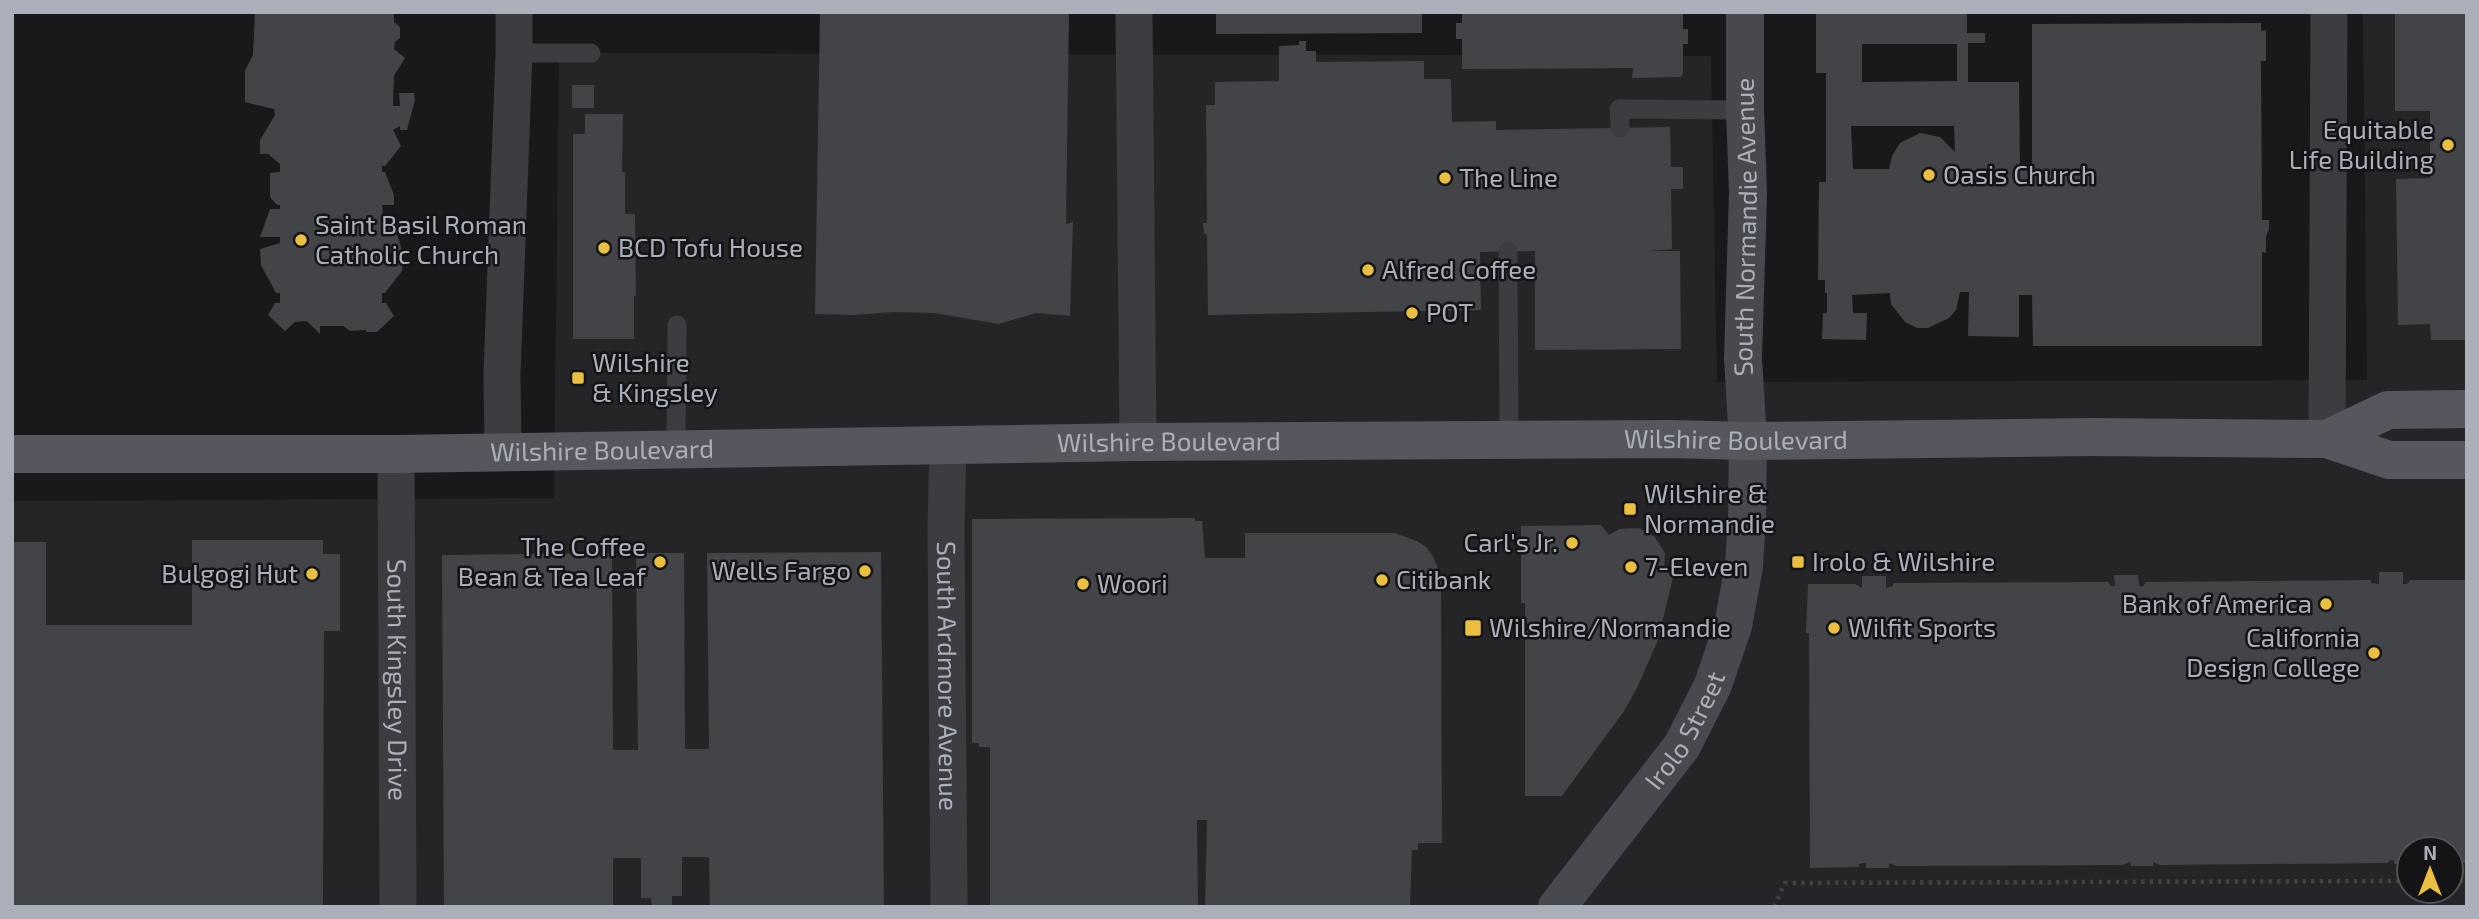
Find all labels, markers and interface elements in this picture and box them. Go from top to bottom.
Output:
street label: South Normandie Avenue [1726,78,1762,377]
place label: Equitable Life Building [2289,113,2434,174]
marker: Equitable Life Building [2440,137,2456,153]
place label: Oasis Church [1943,158,2096,189]
place label: The Line [1459,161,1558,192]
marker: Oasis Church [1921,167,1937,183]
marker: The Line [1437,170,1453,186]
place label: Saint Basil Roman Catholic Church [315,208,527,269]
place label: BCD Tofu House [618,231,803,262]
marker: Saint Basil Roman Catholic Church [293,232,309,248]
marker: BCD Tofu House [596,240,612,256]
place label: Alfred Coffee [1382,253,1536,284]
marker: Alfred Coffee [1360,262,1376,278]
place label: POT [1426,296,1473,327]
marker: POT [1404,305,1420,321]
place label: Wilshire & Kingsley [592,346,718,407]
marker: Wilshire & Kingsley [570,370,586,386]
street label: Wilshire Boulevard [1624,422,1848,455]
street label: Wilshire Boulevard [1057,424,1281,457]
street label: Wilshire Boulevard [490,432,714,466]
place label: Wilshire & Normandie [1644,477,1775,538]
marker: Wilshire & Normandie [1622,501,1638,517]
place label: Carl's Jr. [1464,526,1558,557]
place label: The Coffee Bean & Tea Leaf [458,530,647,591]
marker: Carl's Jr. [1564,535,1580,551]
street label: South Ardmore Avenue [932,541,965,811]
place label: Irolo & Wilshire [1812,545,1995,576]
place label: 7-Eleven [1645,550,1748,581]
marker: The Coffee Bean & Tea Leaf [652,554,668,570]
place label: Wells Fargo [711,554,851,585]
marker: Irolo & Wilshire [1790,554,1806,570]
place label: Bulgogi Hut [161,557,298,588]
street label: South Kingsley Drive [382,559,415,801]
marker: 7-Eleven [1623,559,1639,575]
marker: Wells Fargo [857,563,873,579]
place label: Citibank [1396,563,1491,594]
marker: Bulgogi Hut [304,566,320,582]
place label: Woori [1097,567,1168,598]
marker: Citibank [1374,572,1390,588]
marker: Woori [1075,576,1091,592]
place label: Bank of America [2122,587,2312,618]
marker: Bank of America [2318,596,2334,612]
place label: Wilshire/Normandie [1489,611,1731,642]
place label: Wilfit Sports [1848,611,1996,642]
marker: Wilshire/Normandie [1463,618,1483,638]
marker: Wilfit Sports [1826,620,1842,636]
place label: California Design College [2186,621,2360,682]
marker: California Design College [2366,645,2382,661]
street label: Irolo Street [1637,667,1730,795]
north arrow [2395,835,2465,905]
text: N [2423,841,2437,864]

